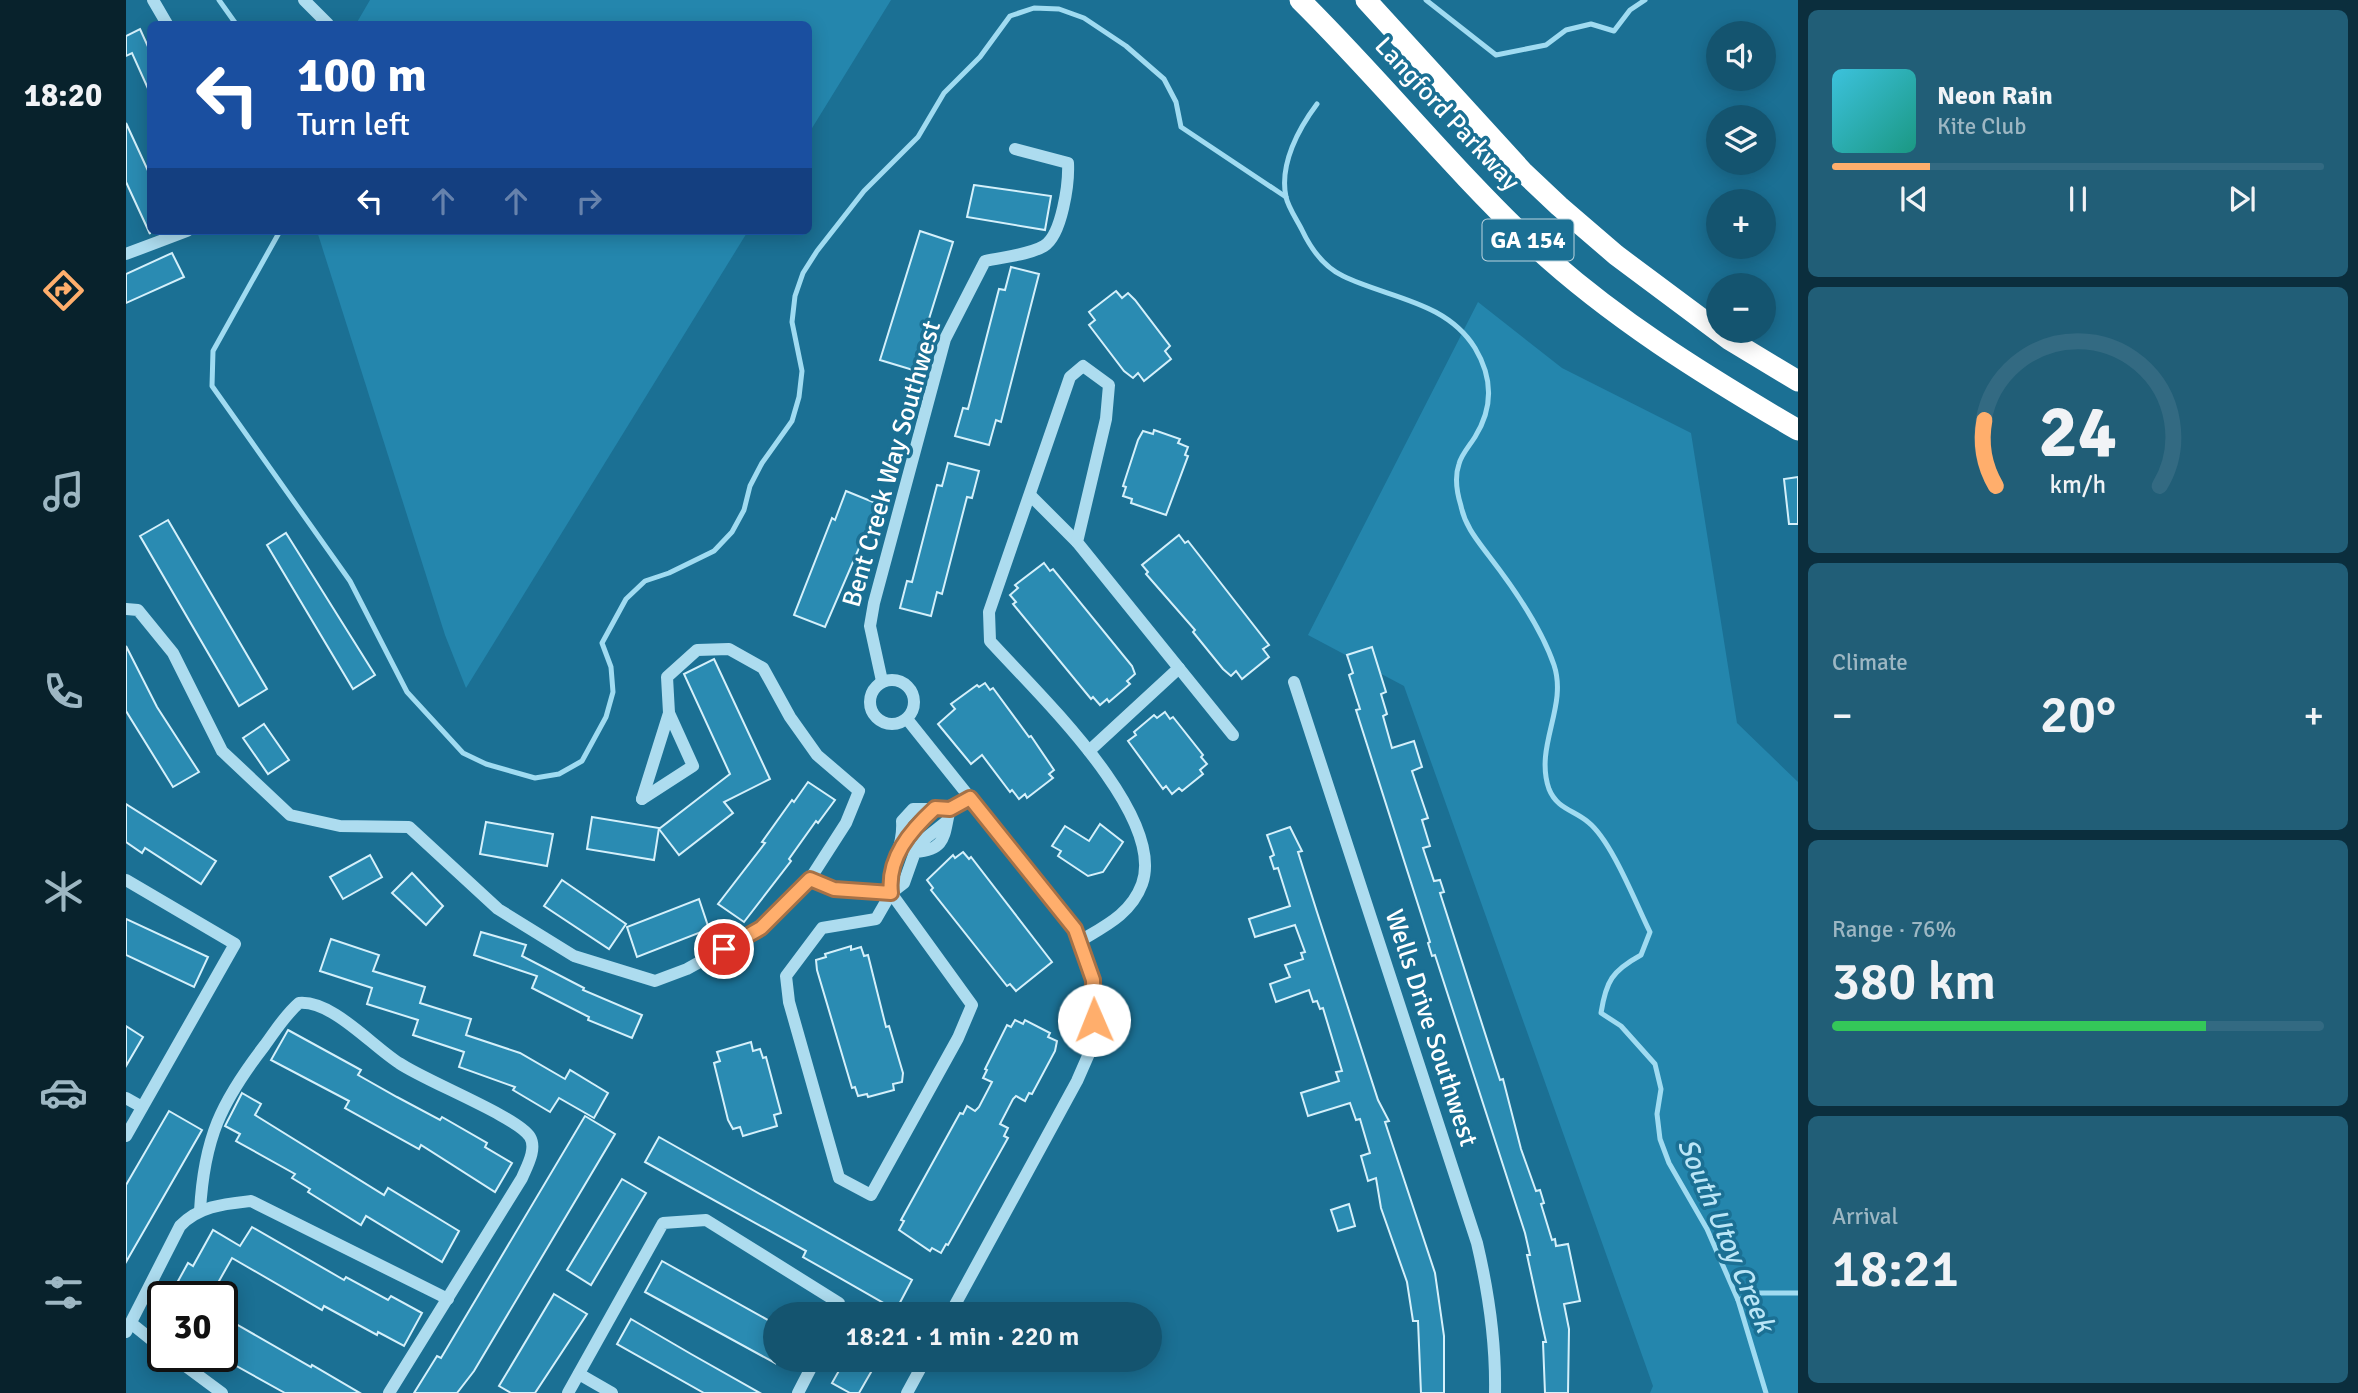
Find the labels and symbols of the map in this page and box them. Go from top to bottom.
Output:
street label: Langford Parkway [1368,30,1526,198]
road number: GA 154 [1482,220,1574,260]
street label: Bent Creek Way Southwest [836,317,948,611]
street label: Wells Drive Southwest [1378,906,1484,1150]
pin [694,919,754,979]
position arrow [1057,983,1131,1057]
water label: South Utoy Creek [1670,1133,1783,1340]
speed limit sign: 30 [147,1281,238,1372]

